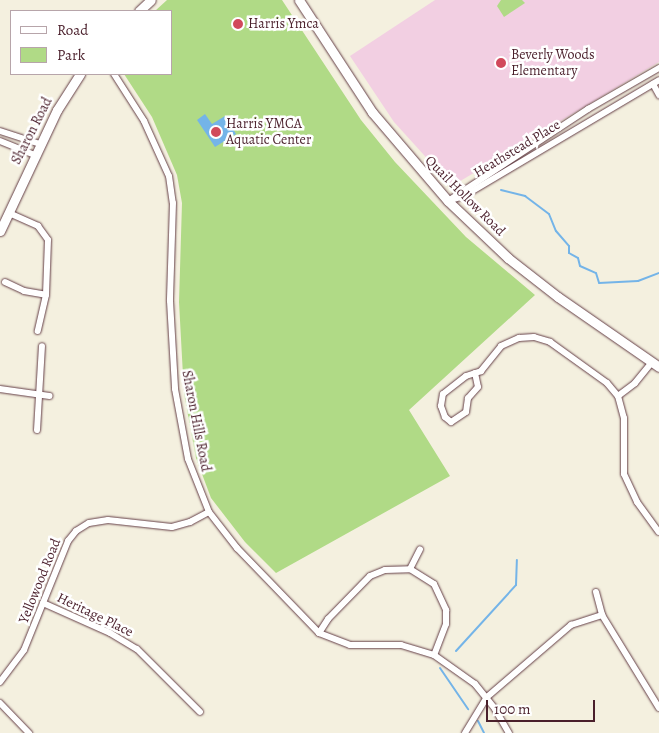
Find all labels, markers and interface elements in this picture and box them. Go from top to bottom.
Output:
legend [10,10,172,75]
place label: Harris Ymca [248,16,319,32]
marker: Harris Ymca [232,18,244,30]
text: Road [57,20,88,40]
text: Park [57,45,85,65]
place label: Beverly Woods Elementary [511,47,595,80]
marker: Beverly Woods Elementary [495,57,507,69]
street label: Sharon Road [8,95,56,167]
place label: Harris YMCA Aquatic Center [226,116,311,148]
street label: Heathstead Place [471,117,563,181]
marker: Harris YMCA Aquatic Center [210,126,222,138]
street label: Quail Hollow Road [421,152,509,240]
street label: Sharon Hills Road [178,369,214,473]
street label: Yellowood Road [15,536,65,626]
street label: Heritage Place [54,589,136,641]
scale bar [489,690,598,722]
text: 100 m [494,699,531,719]

